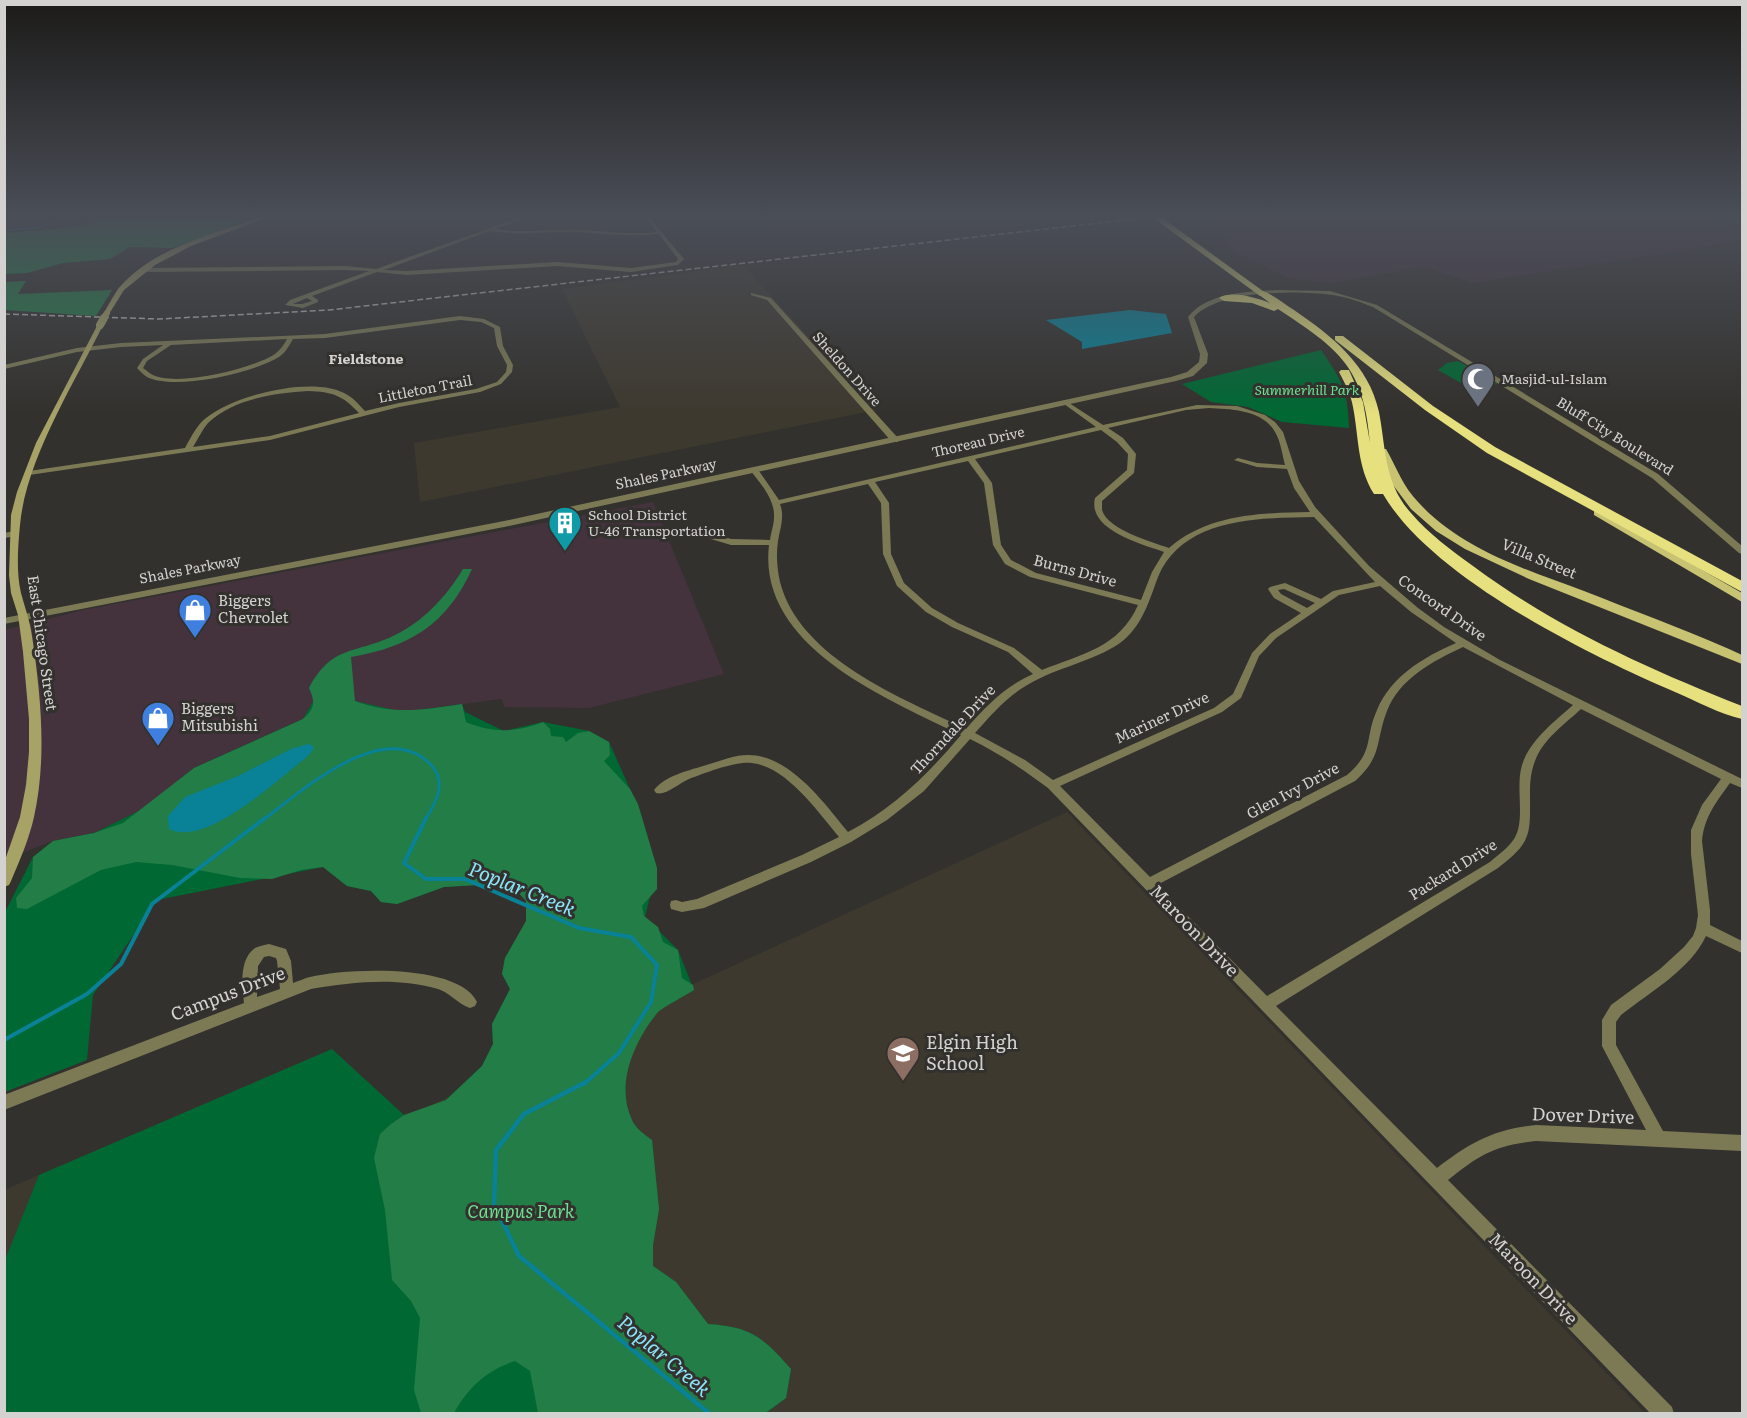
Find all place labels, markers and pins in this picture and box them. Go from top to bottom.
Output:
mosque icon: Masjid-ul-Islam [1460,361,1496,408]
place label: Masjid-ul-Islam [1501,368,1608,388]
place label: School District U-46 Transportation [588,504,725,540]
building icon: School District U-46 Transportation [547,505,583,552]
place label: Biggers Chevrolet [218,588,289,628]
shop icon: Biggers Chevrolet [177,592,213,639]
place label: Biggers Mitsubishi [181,696,258,736]
shop icon: Biggers Mitsubishi [140,700,176,747]
place label: Elgin High School [926,1028,1018,1076]
school or university icon: Elgin High School [885,1035,921,1082]

